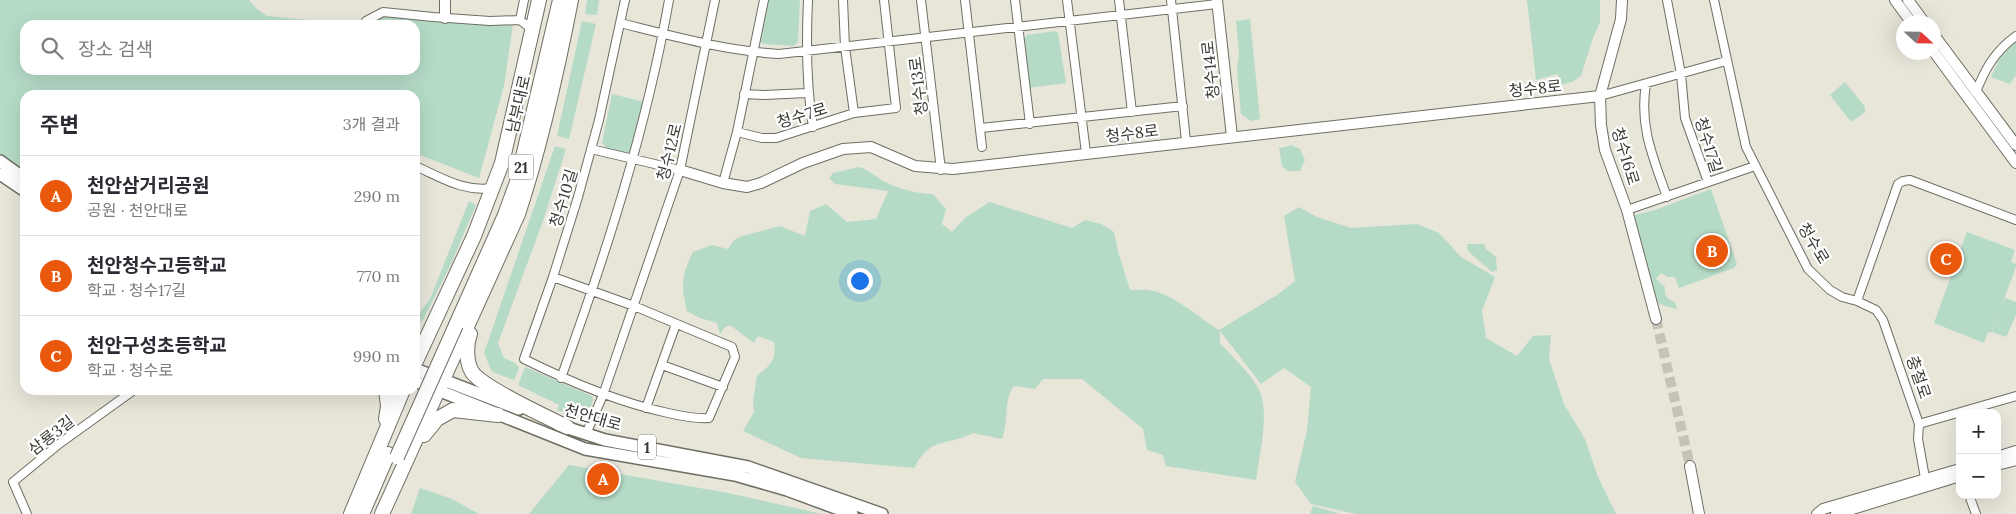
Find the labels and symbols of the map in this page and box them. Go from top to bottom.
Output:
north arrow [1896,15,1941,60]
street label: 청수14로 [1197,40,1223,100]
street label: 청수13로 [904,55,932,116]
street label: 남부대로 [502,73,534,135]
street label: 청수8로 [1508,75,1563,101]
street label: 청수7로 [774,98,830,132]
street label: 청수17길 [1691,115,1727,175]
street label: 청수8로 [1104,120,1160,146]
street label: 청수12로 [652,121,686,183]
street label: 청수16로 [1608,125,1644,188]
road number: 21 [508,154,534,180]
street label: 청수10길 [545,166,581,230]
street label: 청수로 [1794,219,1834,267]
pin: B [1696,232,1728,270]
pin: C [1930,240,1962,278]
your location [847,268,873,294]
street label: 충절로 [1902,353,1936,401]
street label: 천안대로 [562,399,624,435]
street label: 삼룡3길 [24,411,78,459]
road number: 1 [638,434,656,460]
pin: A [587,460,619,498]

